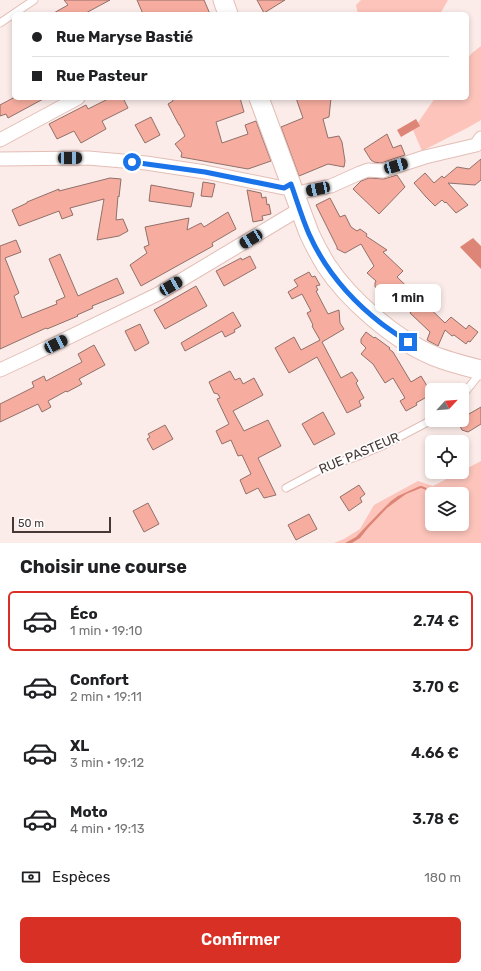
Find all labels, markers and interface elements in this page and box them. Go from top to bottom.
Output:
text: Rue Maryse Bastié [56,28,193,46]
text: Rue Pasteur [56,67,148,85]
car [58,152,82,164]
route start [123,153,141,171]
car [383,157,409,175]
car [305,181,331,197]
car [238,228,264,250]
car [158,275,184,297]
callout: 1 min [375,284,441,312]
text: 1 min [392,290,424,305]
car [43,333,69,355]
route end [399,333,417,351]
north arrow [425,383,469,427]
map controls [425,383,469,531]
street label: RUE PASTEUR [316,429,402,477]
button: locate [425,435,469,479]
button: layers [425,487,469,531]
scale bar [12,515,111,534]
text: 50 m [18,517,44,530]
text: Choisir une course [20,556,187,578]
icon: car [22,603,58,639]
text: Éco [70,605,98,623]
text: 2.74 € [413,612,459,630]
text: 1 min · 19:10 [70,623,142,638]
icon: car [22,669,58,705]
text: Confort [70,671,129,689]
text: 3.70 € [412,678,459,696]
text: 2 min · 19:11 [70,689,142,704]
icon: car [22,735,58,771]
text: XL [70,737,89,755]
text: 4.66 € [411,744,459,762]
text: 3 min · 19:12 [70,755,144,770]
icon: car [22,801,58,837]
text: Moto [70,803,108,821]
text: 3.78 € [412,810,459,828]
text: 4 min · 19:13 [70,821,144,836]
icon: cash [20,866,42,888]
text: Espèces [52,868,110,886]
text: 180 m [424,870,461,885]
button: Confirmer [20,917,461,963]

